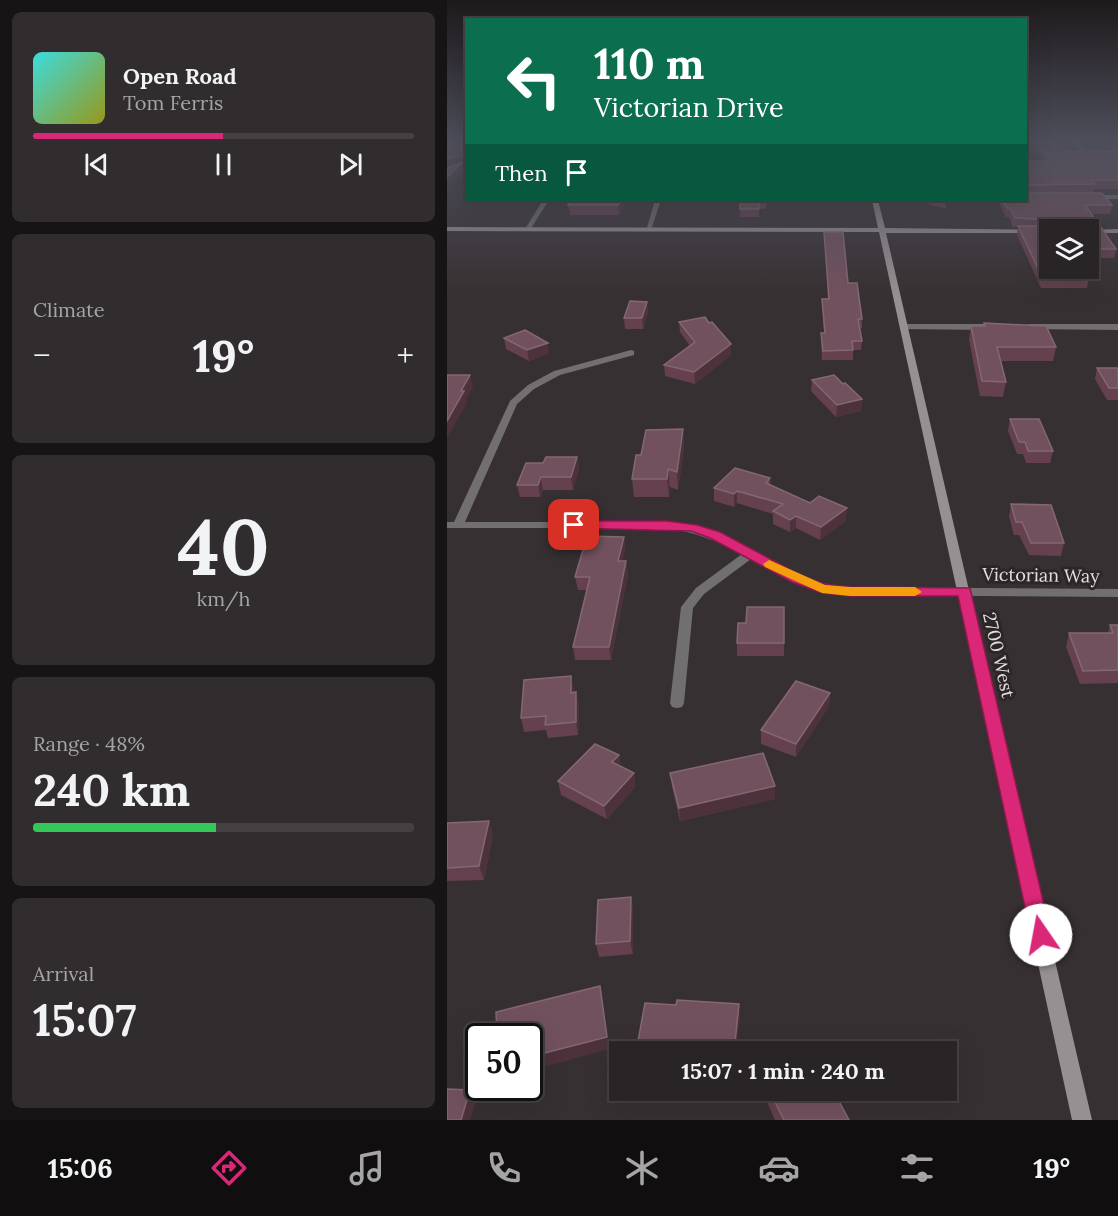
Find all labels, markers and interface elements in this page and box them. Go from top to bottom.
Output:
text: 110 m [594,37,705,91]
icon: left [495,42,573,120]
text: Open Road [123,62,237,90]
text: Tom Ferris [123,90,223,115]
text: Victorian Drive [594,90,784,124]
icon: previous [80,148,113,181]
icon: pause [207,148,240,181]
icon: next [334,148,367,181]
icon: arrive [560,156,593,189]
text: Then [495,159,548,187]
map controls [1039,219,1099,279]
button: layers [1039,219,1099,279]
text: Climate [33,297,105,322]
text: 19° [193,327,254,384]
text: − [33,334,51,376]
text: + [396,334,414,376]
text: 40 [177,497,270,596]
pin [548,499,599,550]
icon: arrive [557,508,590,541]
street label: Victorian Way [981,562,1100,588]
text: km/h [196,586,251,611]
street label: 2700 West [978,610,1020,700]
text: Range · 48% [33,731,145,756]
text: 240 km [33,761,190,818]
position arrow [1009,903,1073,967]
text: Arrival [33,961,94,986]
text: 15:07 [33,991,137,1048]
speed limit sign: 50 [465,1023,543,1101]
text: 15:07 · 1 min · 240 m [681,1057,885,1085]
icon: directions [208,1147,250,1189]
icon: music [346,1147,388,1189]
icon: phone [483,1147,525,1189]
icon: climate [621,1147,663,1189]
icon: car [758,1147,800,1189]
icon: filters [896,1147,938,1189]
text: 15:06 [48,1151,113,1185]
text: 19° [1033,1151,1070,1185]

